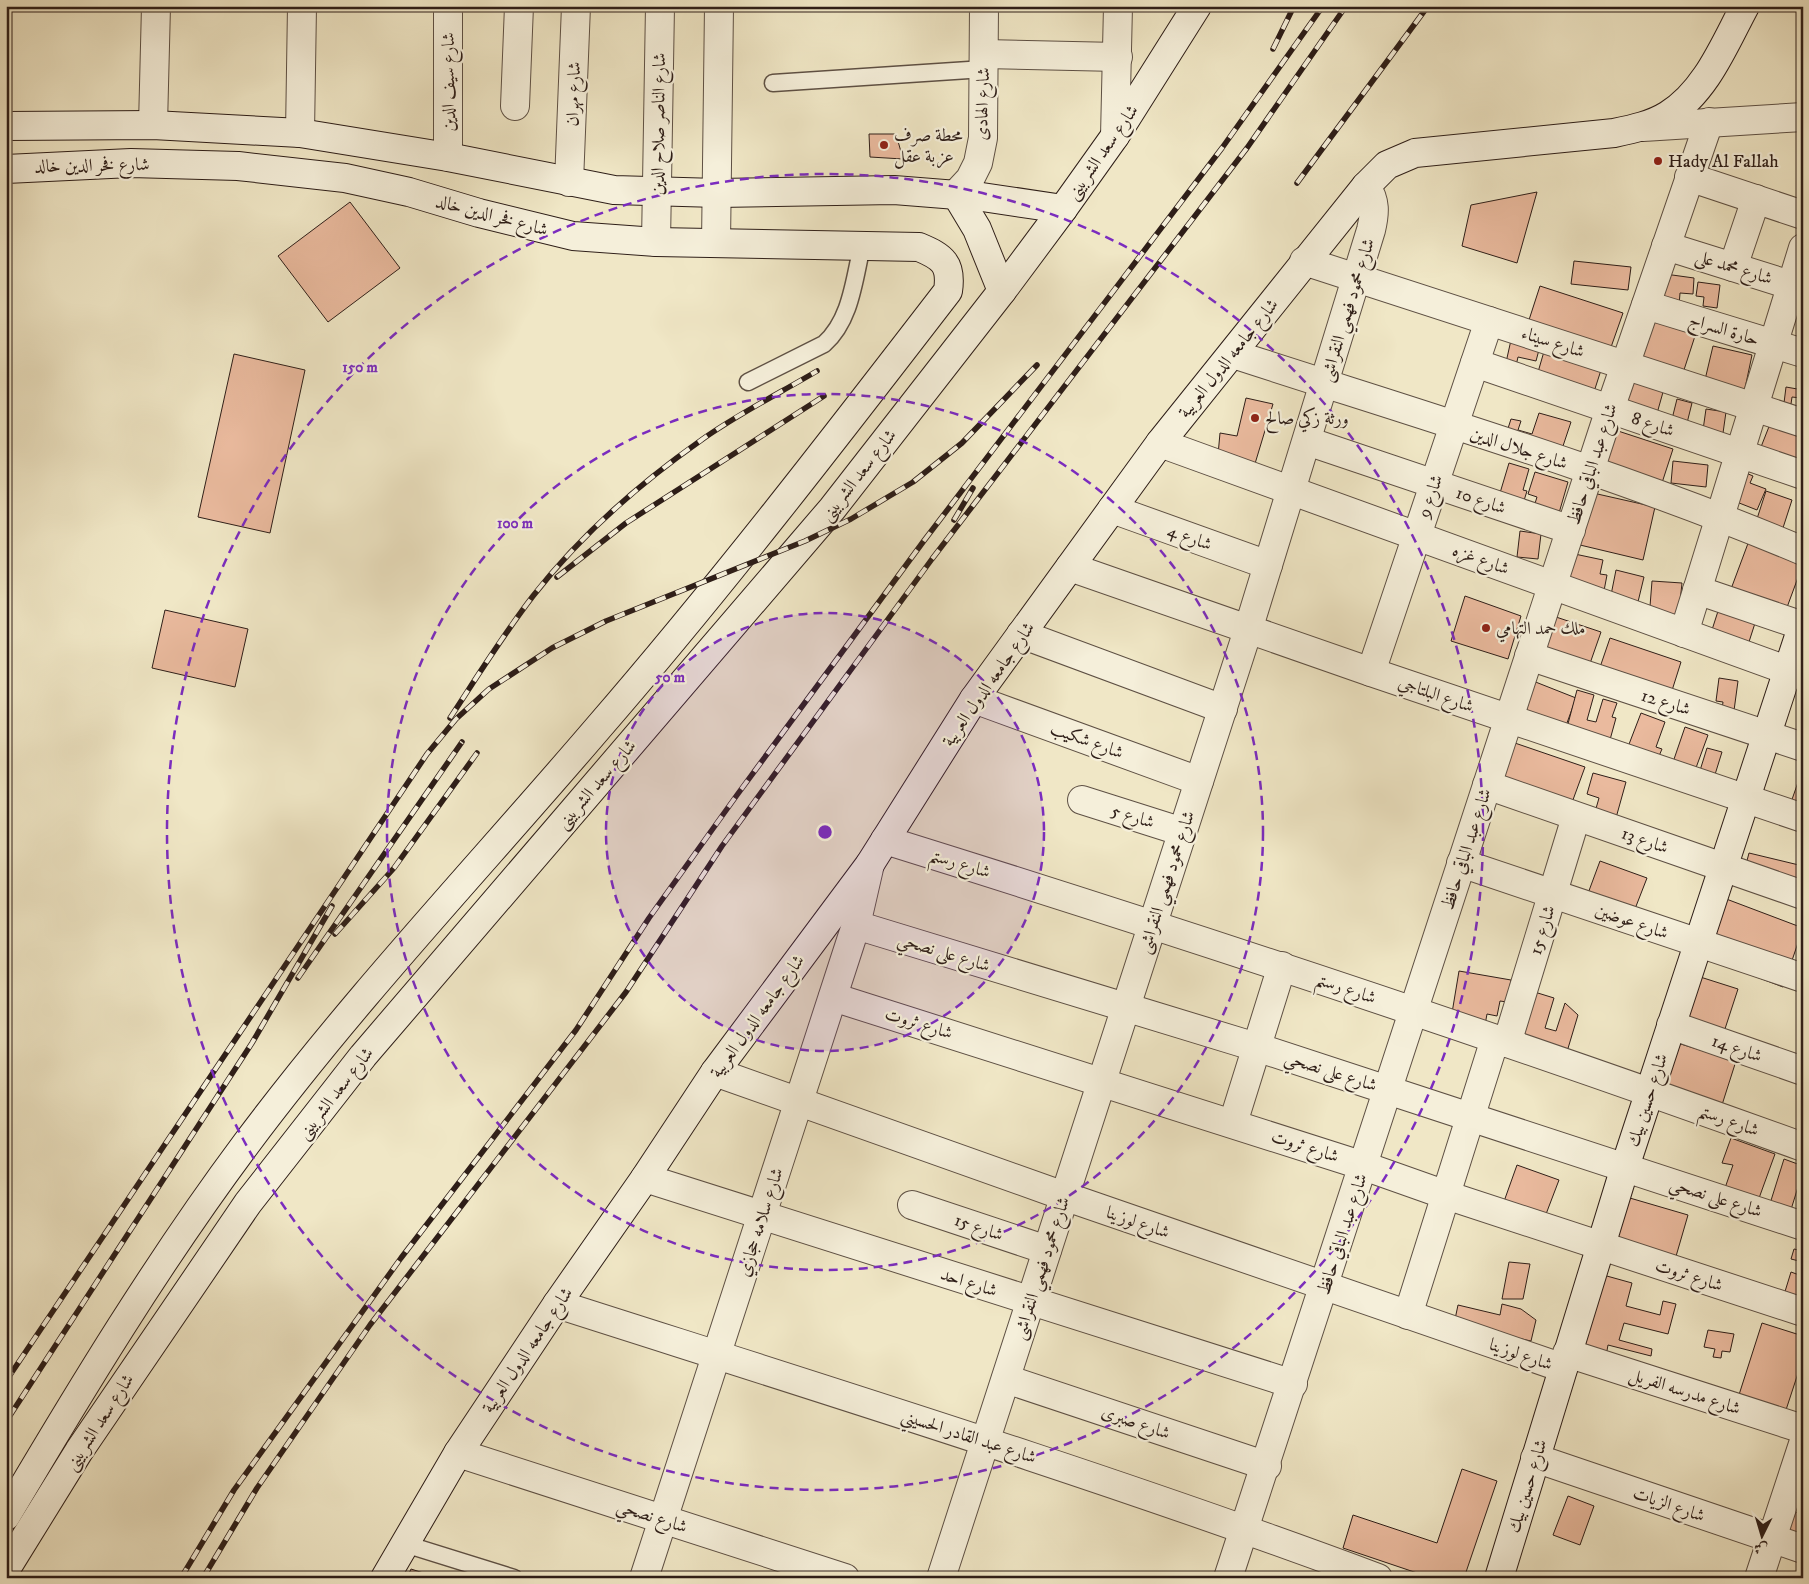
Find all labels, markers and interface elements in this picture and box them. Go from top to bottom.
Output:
street label: شارع سيف الدين [438,32,463,132]
street label: شارع الناصر صلاح الدين [647,52,675,196]
street label: شارع مهران [562,61,589,127]
street label: شارع الهادى [971,67,998,141]
street label: شارع سعد الشربينى [1062,101,1146,206]
place label: محطة صرف عزبة عقل [894,125,963,169]
marker: محطة صرف عزبة عقل [878,139,890,151]
place label: Hady Al Fallah [1668,151,1779,173]
street label: شارع فخر الدين خالد [34,154,150,181]
marker: Hady Al Fallah [1652,155,1664,167]
street label: شارع فخر الدين خالد [433,190,550,244]
street label: شارع محمود فهمي النقراشى [1316,236,1385,386]
street label: شارع محمد على [1692,246,1775,293]
street label: شارع جامعه الدول العربية [1174,295,1286,425]
street label: حارة السراج [1685,309,1762,355]
street label: شارع سيناء [1517,322,1587,366]
text: 150 m [342,358,378,377]
street label: شارع عبد الباقي حافظ [1563,401,1626,529]
place label: ورثة زكي صالح [1265,406,1349,434]
street label: شارع 8 [1627,407,1677,445]
marker: ورثة زكي صالح [1249,412,1261,424]
street label: شارع جلال الدين [1466,423,1570,478]
street label: شارع سعد الشربينى [816,425,904,528]
street label: شارع 9 [1413,472,1451,523]
street label: شارع 10 [1452,482,1509,523]
text: 100 m [497,514,534,533]
street label: شارع 4 [1163,520,1215,559]
street label: شارع غزه [1448,540,1512,583]
street label: شارع جامعه الدول العربية [938,618,1042,753]
place label: ملك حمد التهامي [1496,618,1586,643]
marker: ملك حمد التهامي [1480,622,1492,634]
text: 50 m [654,668,686,687]
street label: شارع البلتاجي [1394,672,1476,721]
street label: شارع 12 [1637,685,1693,724]
street label: شارع شكيب [1046,718,1126,767]
street label: شارع سعد الشربينى [552,735,644,836]
street label: شارع عبد الباقي حافظ [1437,786,1500,914]
street label: شارع 5 [1108,800,1157,837]
street label: شارع محمود فهمي النقراشى [1133,808,1205,958]
centre of rings [816,823,834,841]
street label: شارع 13 [1617,823,1671,862]
street label: شارع رستم [925,844,993,889]
street label: شارع عوضين [1591,899,1671,948]
street label: شارع 15 [1525,903,1564,959]
street label: شارع على نصحي [893,928,993,982]
street label: شارع جامعه الدول العربية [706,951,812,1084]
street label: شارع رستم [1311,968,1379,1015]
street label: شارع ثروت [881,1003,955,1048]
street label: شارع 14 [1707,1030,1765,1071]
street label: شارع سعد الشربينى [293,1043,381,1146]
street label: شارع على نصحي [1280,1047,1380,1102]
street label: شارع حسين بيك [1623,1051,1676,1151]
street label: شارع رستم [1693,1100,1762,1148]
street label: شارع ثروت [1267,1126,1341,1171]
street label: شارع سلامه حجازي [733,1165,792,1280]
street label: شارع عبد الباقي حافظ [1313,1171,1376,1299]
street label: شارع على نصحي [1665,1173,1765,1228]
street label: شارع محمود فهمي النقراشى [1008,1194,1080,1344]
street label: شارع لوزينا [1102,1202,1172,1247]
street label: شارع 15 [950,1209,1006,1249]
street label: شارع ثروت [1651,1255,1725,1300]
street label: شارع احد [937,1263,1000,1305]
street label: شارع جامعه الدول العربية [478,1283,581,1419]
street label: شارع لوزينا [1485,1334,1555,1379]
street label: شارع مدرسه الفريل [1625,1364,1743,1423]
street label: شارع سعد الشربينى [60,1370,142,1477]
street label: شارع صبرى [1097,1401,1173,1448]
street label: شارع عبد القادر الحسيني [897,1405,1039,1474]
street label: شارع حسين بيك [1503,1437,1556,1537]
street label: شارع الزيات [1629,1482,1708,1530]
street label: شارع نصحي [612,1495,690,1543]
north arrow [1736,1512,1786,1562]
text: ش [1753,1538,1769,1558]

